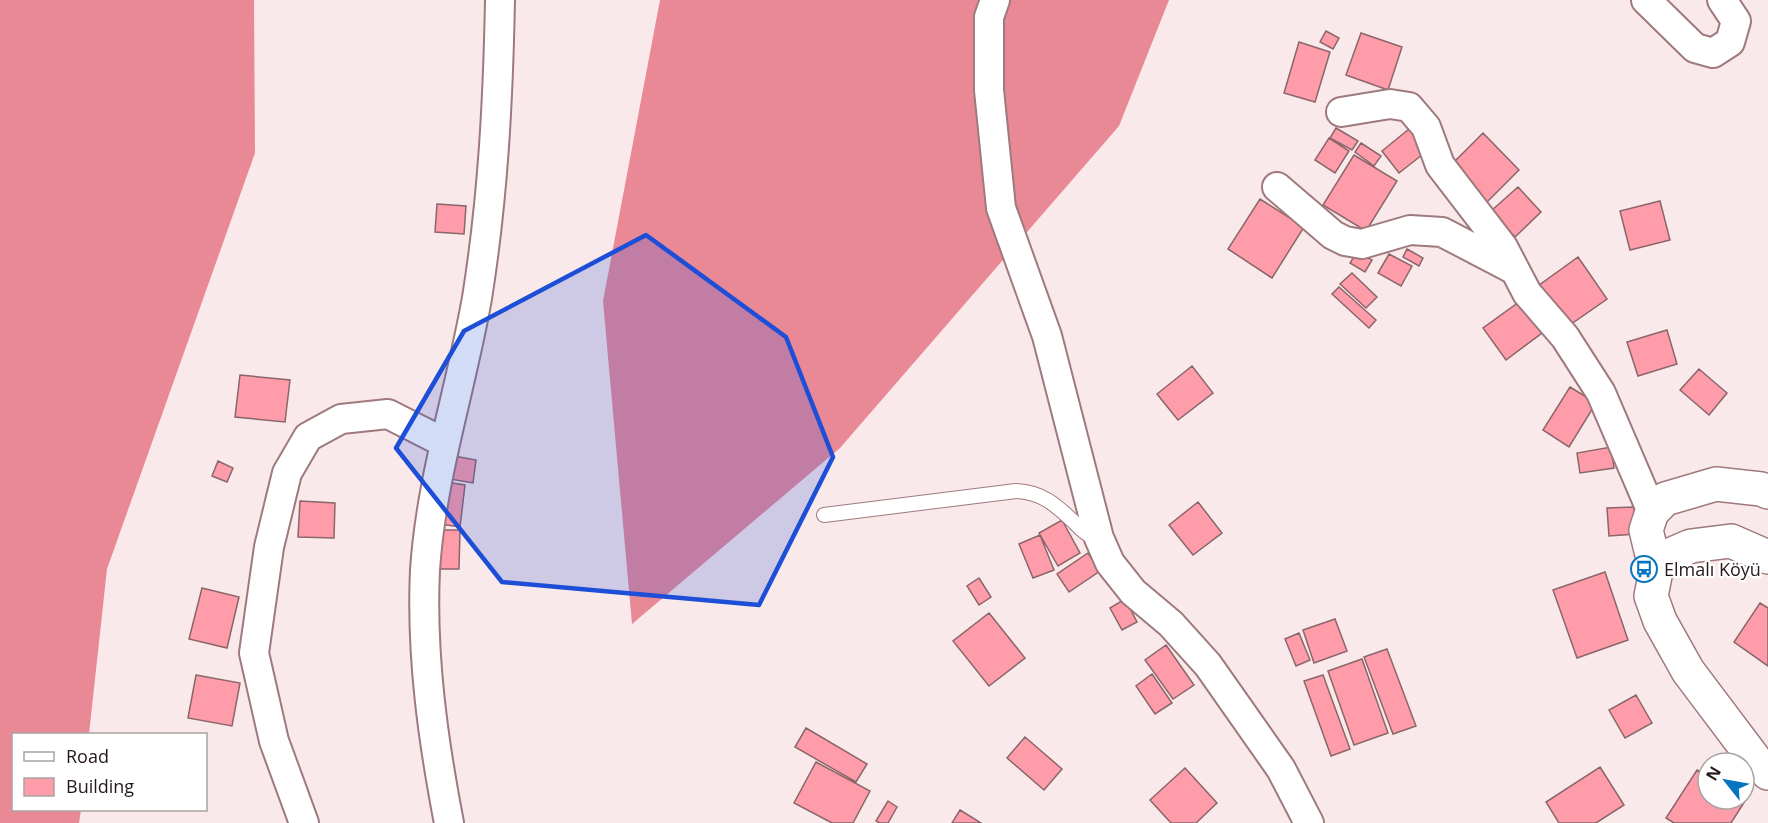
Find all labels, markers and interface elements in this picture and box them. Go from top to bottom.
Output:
bus stop icon: Elmalı Köyü [1629,554,1659,584]
place label: Elmalı Köyü [1664,557,1761,581]
legend [12,733,207,811]
text: Road [66,744,109,768]
north arrow [1696,751,1756,811]
text: N [1700,762,1726,785]
text: Building [66,774,134,798]

